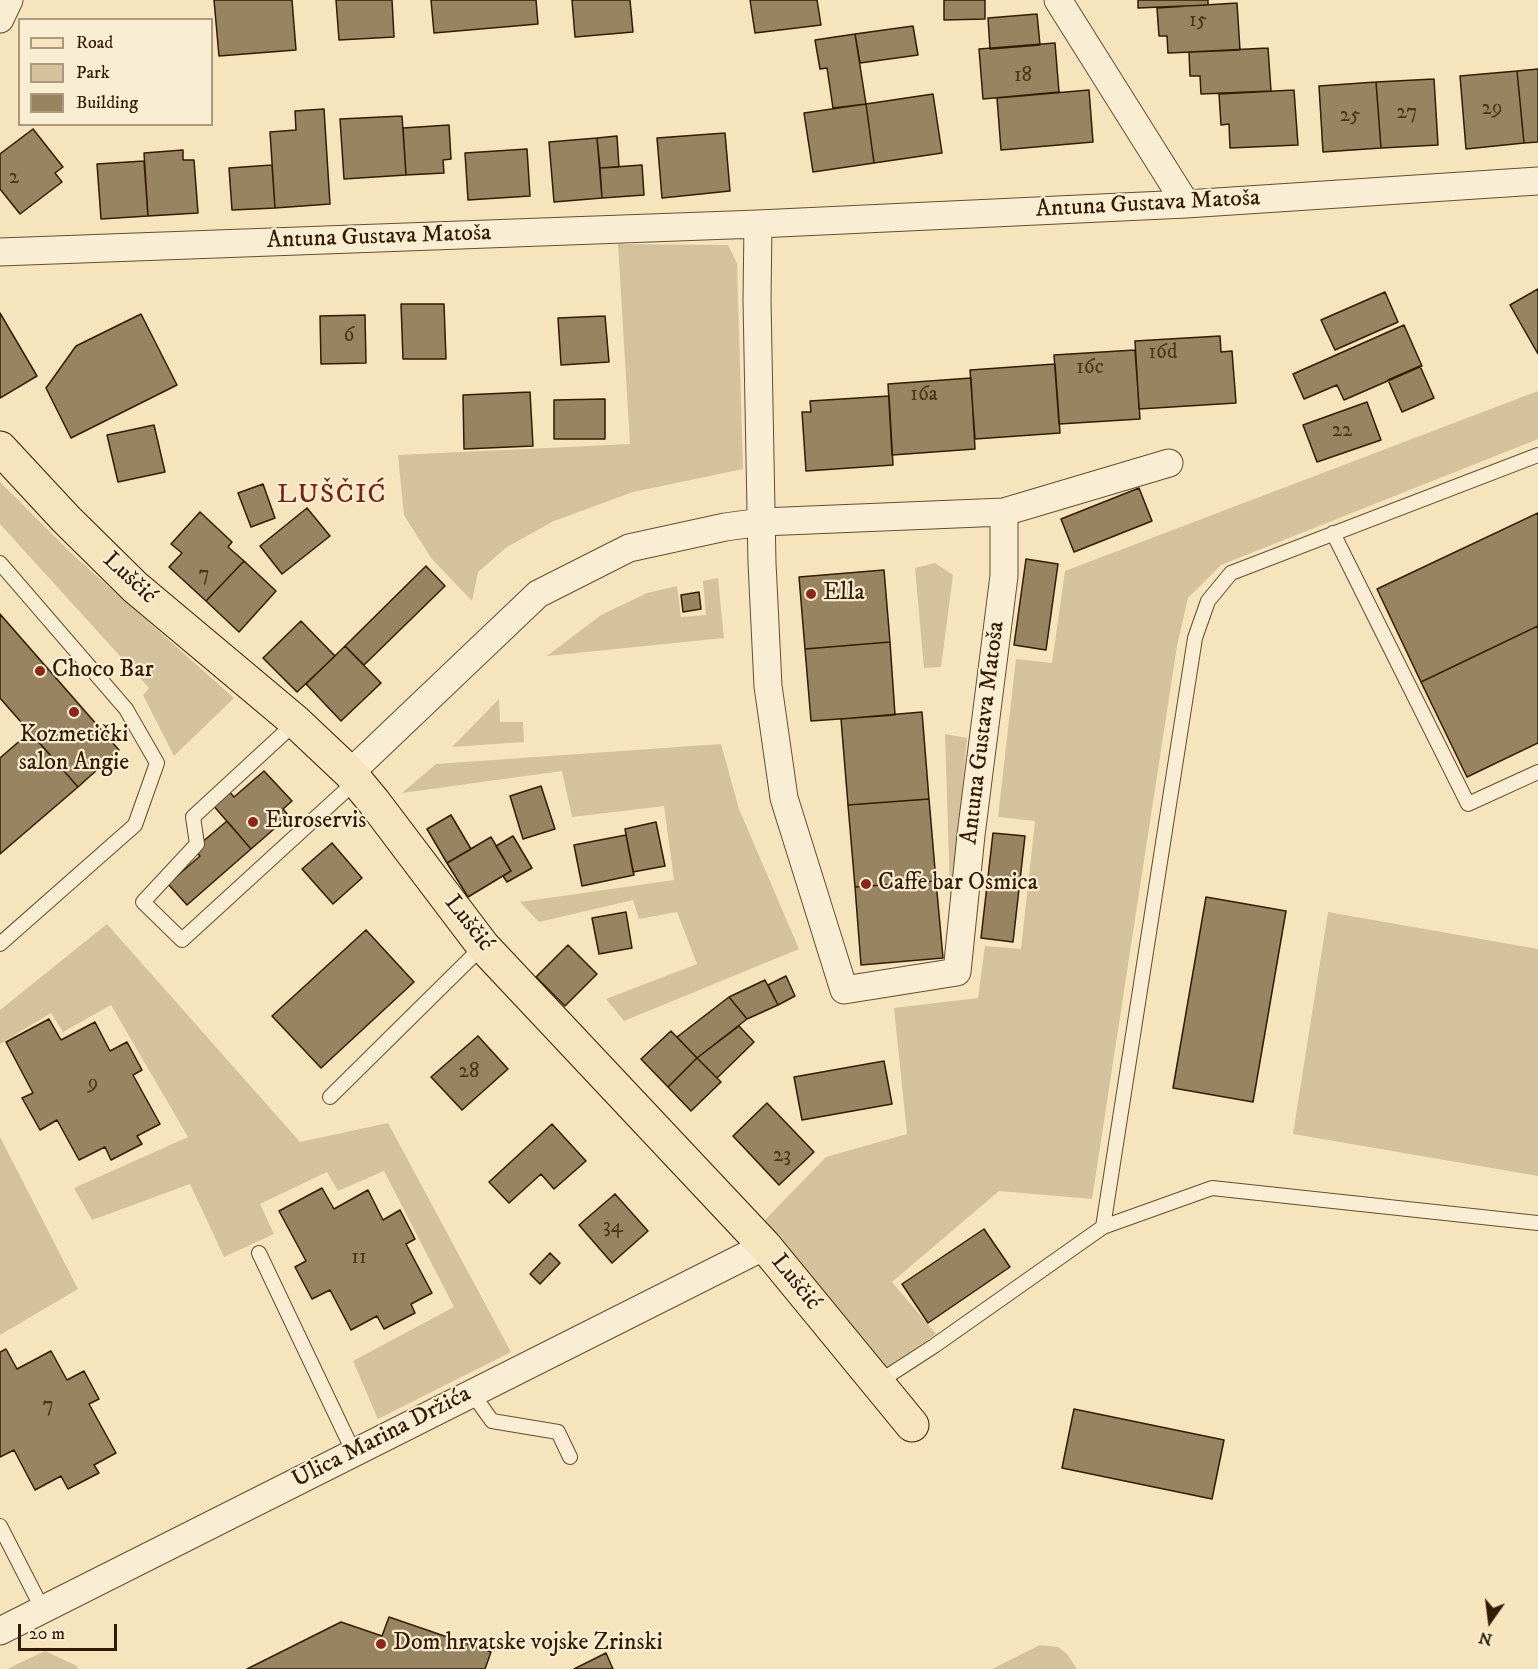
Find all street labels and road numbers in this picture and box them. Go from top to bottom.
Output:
street label: Antuna Gustava Matoša [1035,185,1261,225]
street label: Antuna Gustava Matoša [266,220,492,256]
street label: Luščić [96,547,162,611]
street label: Antuna Gustava Matoša [956,620,1012,846]
street label: Luščić [437,890,499,958]
street label: Luščić [764,1249,826,1317]
street label: Ulica Marina Držića [288,1381,476,1495]

